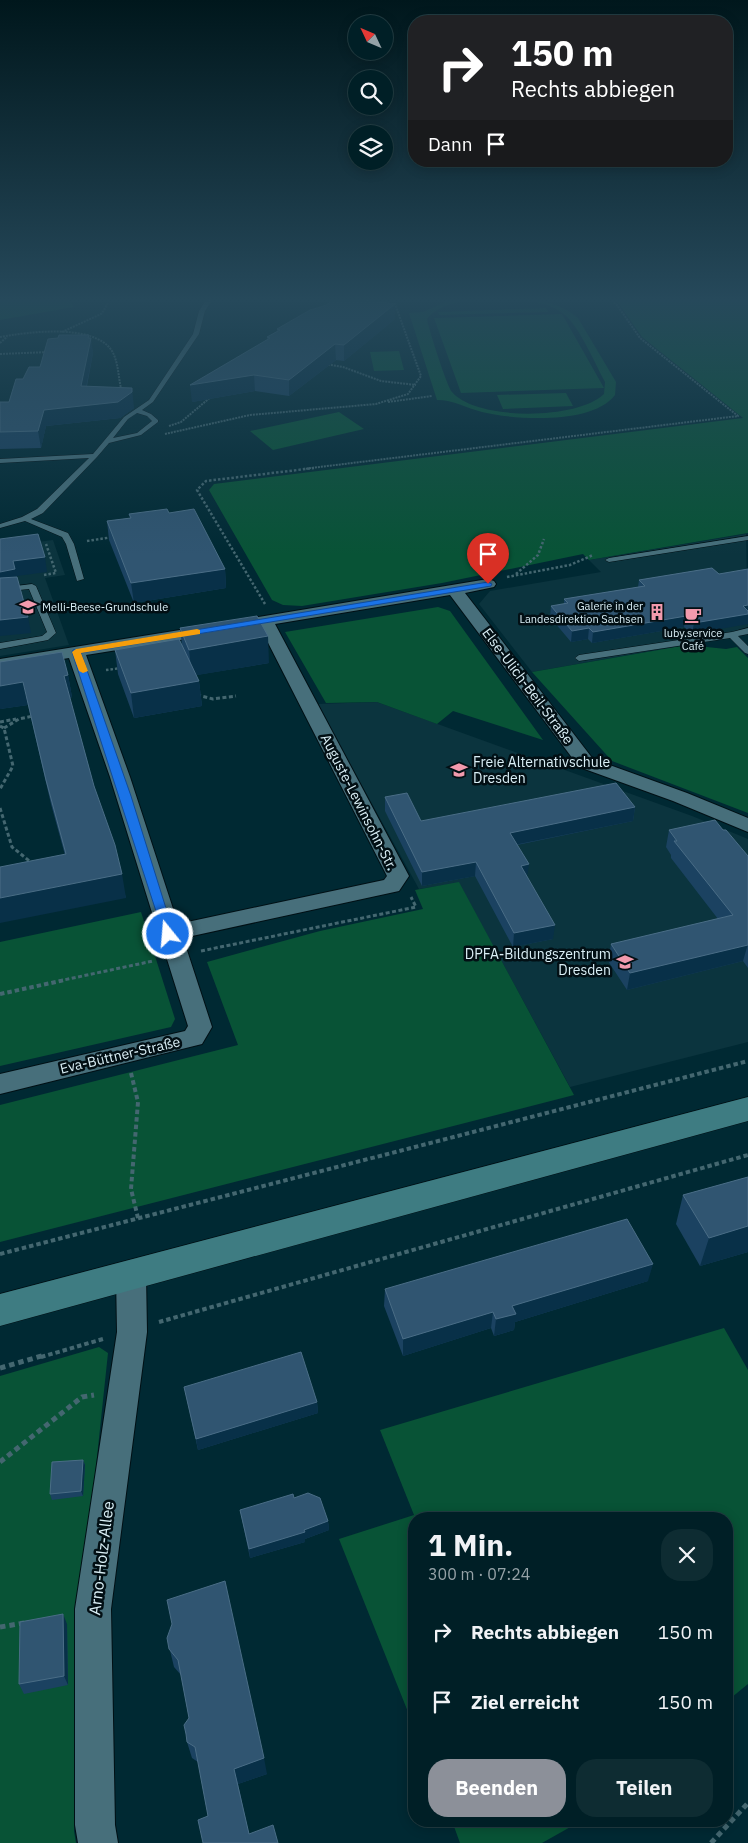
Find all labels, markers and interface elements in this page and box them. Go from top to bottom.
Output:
north arrow [348,15,392,60]
map controls [348,15,393,170]
text: 150 m [511,30,614,76]
icon: right [428,35,493,100]
button: search [348,70,393,115]
text: Rechts abbiegen [511,74,675,103]
button: layers [348,125,393,170]
icon: arrive [482,130,510,158]
text: Dann [428,132,472,156]
pin [467,533,509,584]
icon: arrive [474,540,502,568]
school or university icon: Melli-Beese-Grundschule [18,597,38,617]
place label: Galerie in der Landesdirektion Sachsen [519,599,643,626]
place label: Melli-Beese-Grundschule [42,600,168,614]
building icon: Galerie in der Landesdirektion Sachsen [647,602,667,622]
cafe icon: luby.service Café [683,605,703,625]
street label: Else-Ulich-Beil-Straße [478,624,578,748]
place label: luby.service Café [664,626,722,653]
street label: Auguste-Lewinsohn-Str. [317,731,401,873]
place label: Freie Alternativschule Dresden [473,753,610,787]
school or university icon: Freie Alternativschule Dresden [449,760,469,780]
position arrow [141,907,193,959]
place label: DPFA-Bildungszentrum Dresden [465,945,611,979]
school or university icon: DPFA-Bildungszentrum Dresden [615,952,635,972]
street label: Eva-Büttner-Straße [58,1032,182,1078]
street label: Arno-Holz-Allee [84,1500,118,1616]
text: 1 Min. [428,1525,513,1564]
button: close [661,1529,713,1581]
text: 300 m · 07:24 [428,1564,530,1584]
icon: right [428,1618,456,1646]
text: Rechts abbiegen [471,1620,619,1644]
text: 150 m [658,1620,713,1644]
icon: arrive [428,1688,456,1716]
text: Ziel erreicht [471,1690,579,1714]
text: 150 m [658,1690,713,1714]
button: Beenden [428,1759,566,1817]
button: Teilen [576,1759,713,1817]

